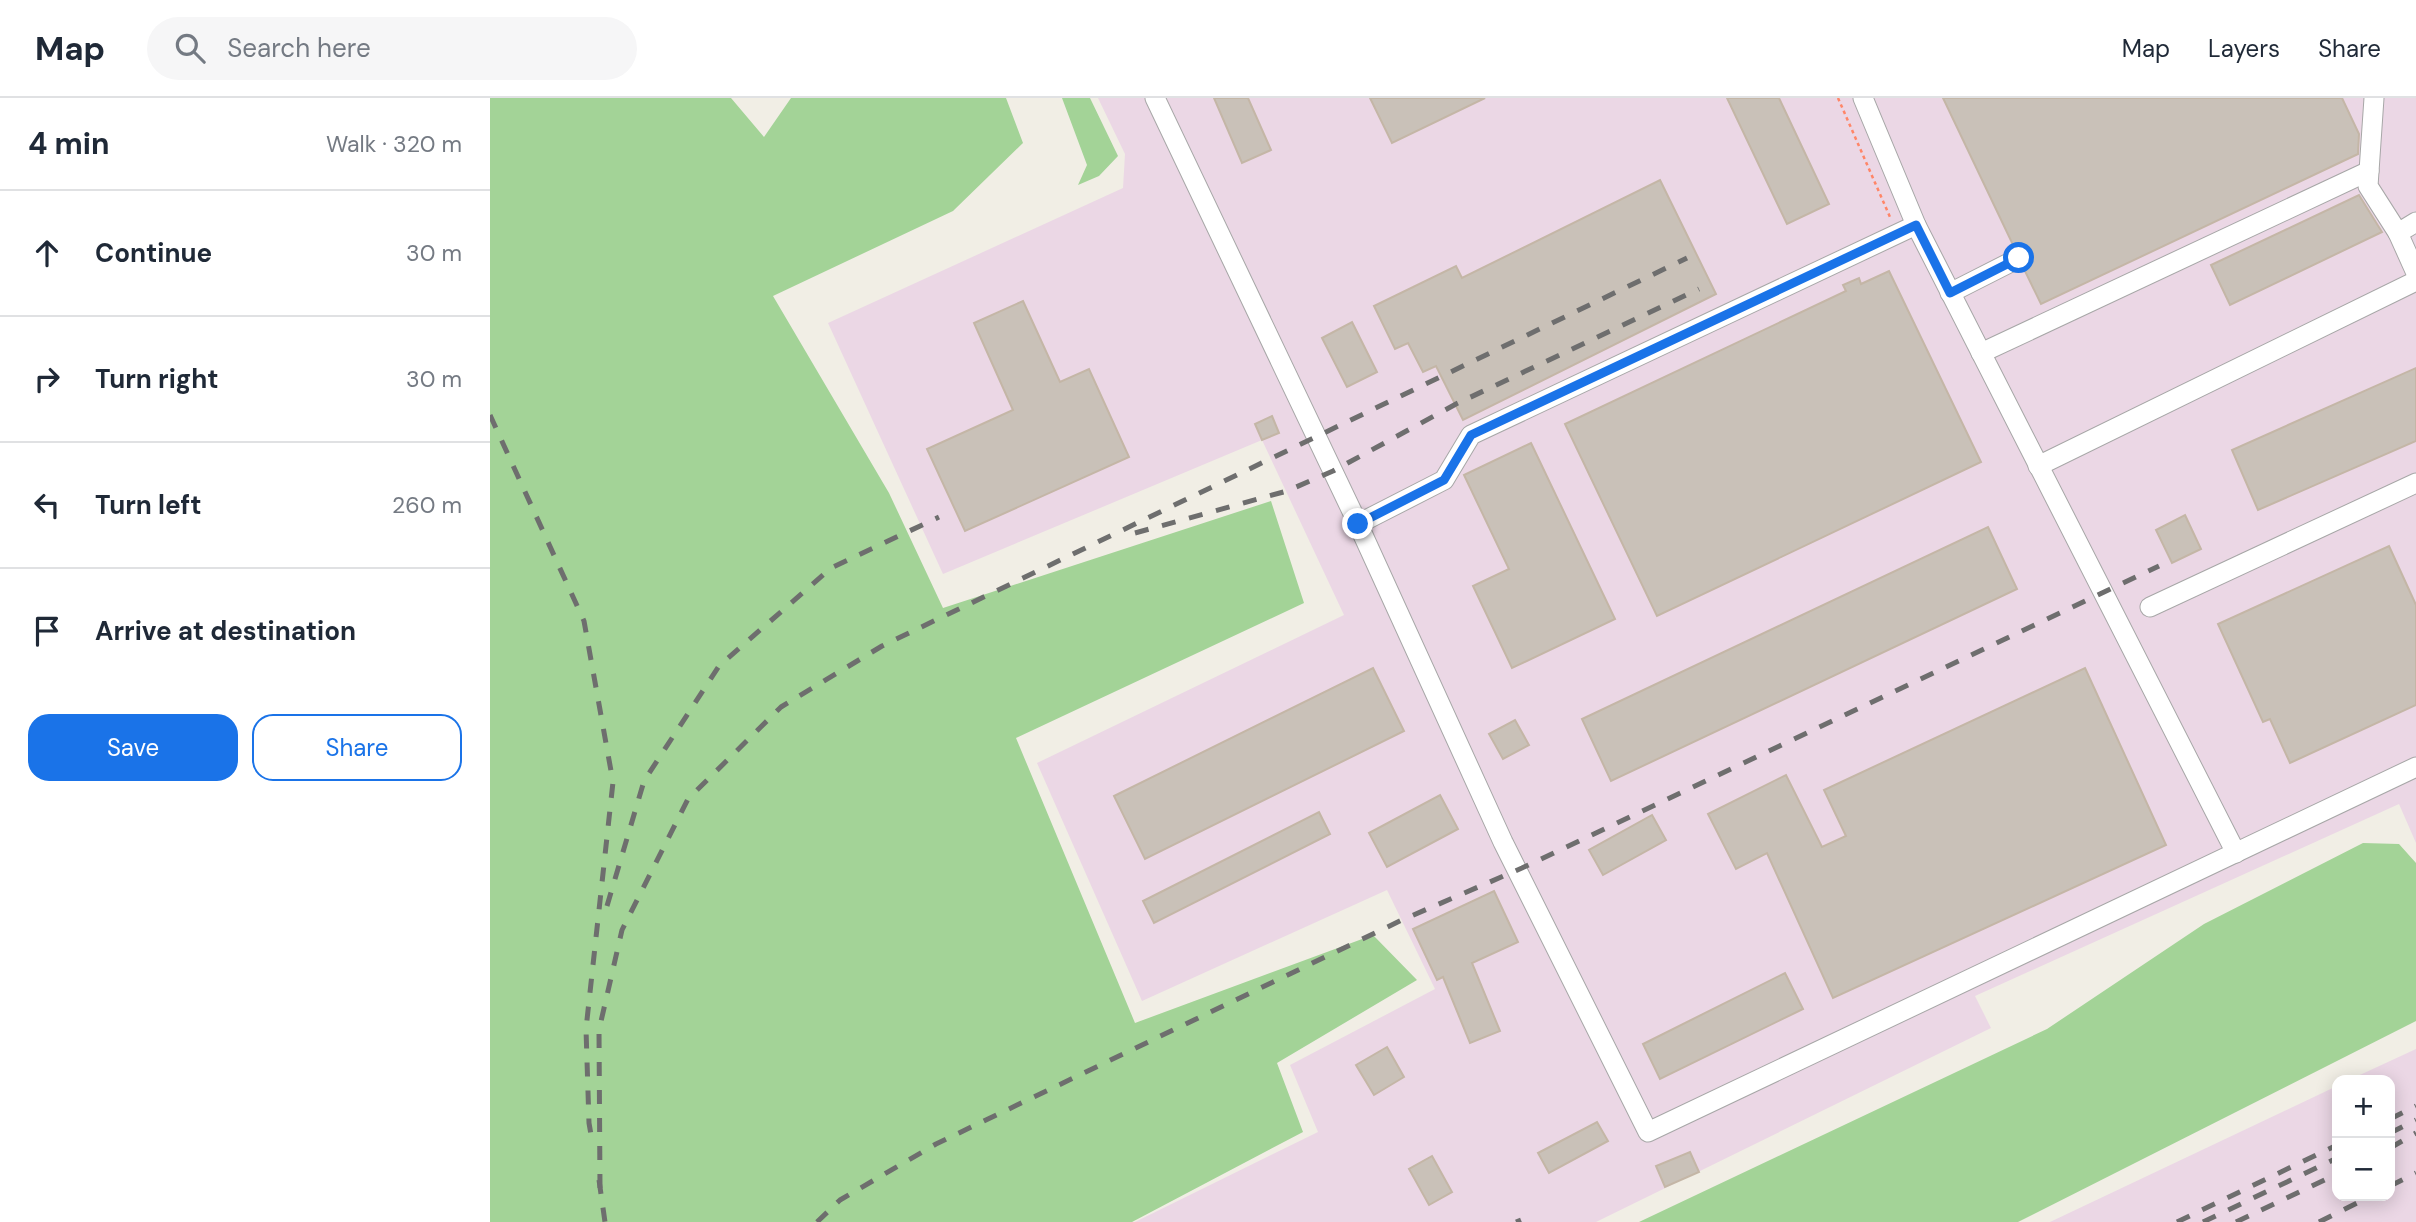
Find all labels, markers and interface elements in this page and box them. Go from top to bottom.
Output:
search box [147,17,637,80]
text: Map [35,27,105,70]
icon: search [171,29,209,67]
text: Search here [227,31,371,65]
text: Map [2122,33,2170,64]
text: Layers [2208,33,2280,64]
text: Share [2318,33,2381,64]
text: 4 min [28,124,110,163]
text: Walk · 320 m [326,129,462,159]
icon: ahead [28,234,66,272]
text: Continue [95,236,212,270]
text: 30 m [406,238,462,268]
route start [2003,242,2034,273]
icon: right [28,360,66,398]
text: Turn right [95,362,219,396]
text: 30 m [406,364,462,394]
icon: left [28,486,66,524]
text: Turn left [95,488,202,522]
text: 260 m [392,490,462,520]
route end [1342,508,1373,539]
icon: arrive [28,612,66,650]
text: Arrive at destination [95,614,356,648]
button: Save [28,714,238,781]
button: Share [252,714,462,781]
map controls [2332,1075,2395,1201]
button: + [2332,1075,2395,1138]
button: − [2332,1138,2395,1201]

